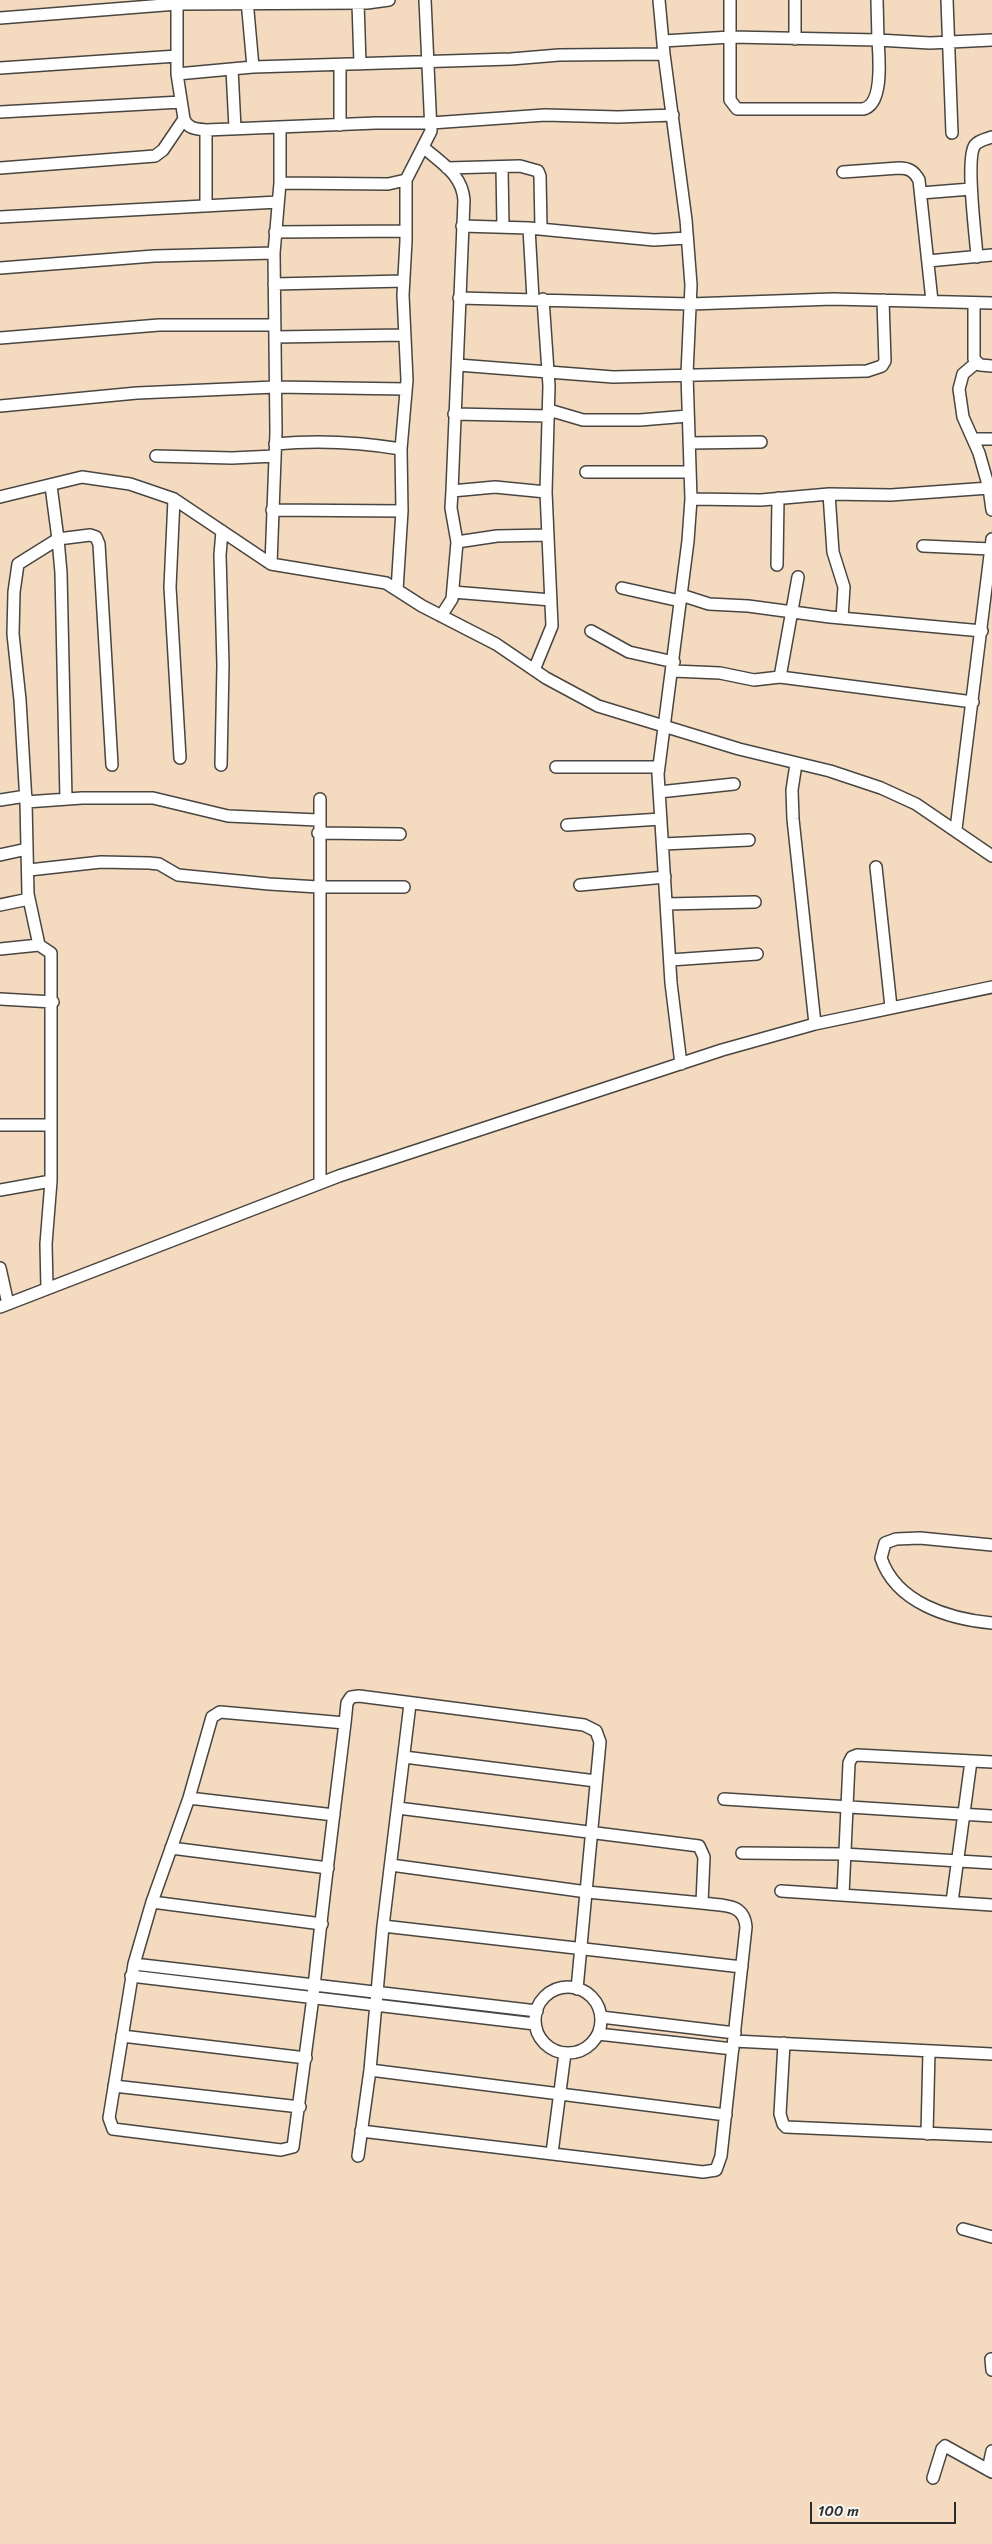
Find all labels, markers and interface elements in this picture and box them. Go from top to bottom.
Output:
scale bar [812,2492,958,2524]
text: 100 m [818,2498,859,2524]

